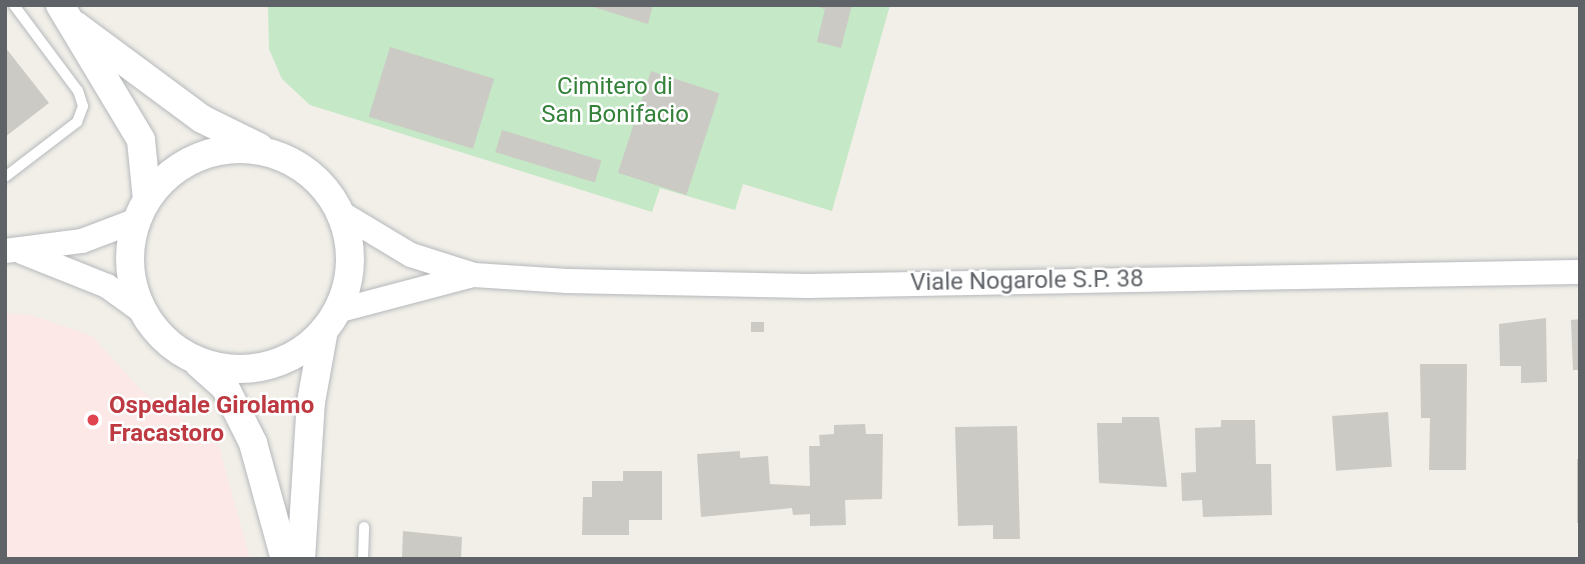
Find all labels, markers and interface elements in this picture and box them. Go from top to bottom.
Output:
park label: Cimitero di San Bonifacio [541,73,689,129]
street label: Viale Nogarole S.P. 38 [910,265,1144,297]
place label: Ospedale Girolamo Fracastoro [109,392,314,448]
marker: Ospedale Girolamo Fracastoro [83,410,103,430]

